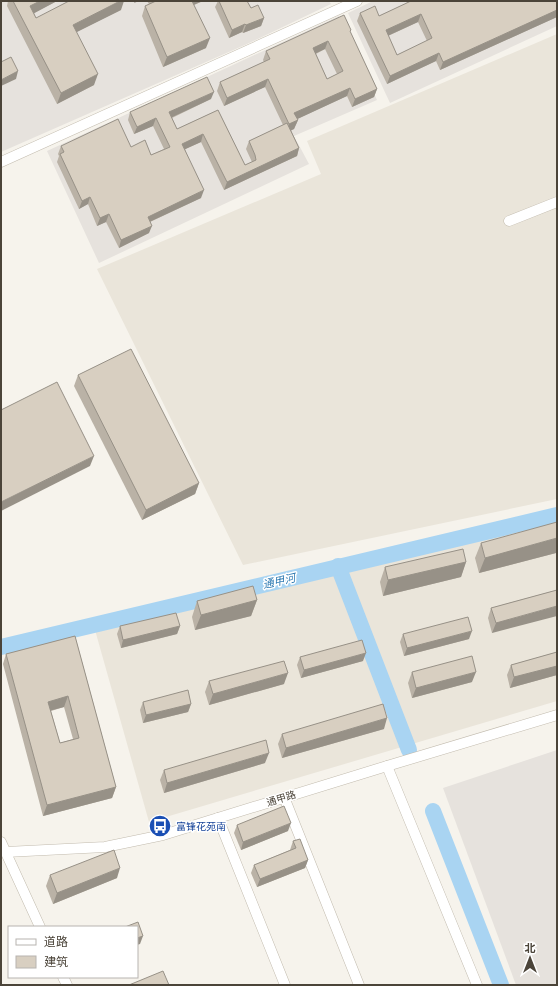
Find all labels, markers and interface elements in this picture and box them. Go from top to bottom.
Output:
water label: 通甲河 [261,569,299,593]
street label: 通甲路 [265,787,298,810]
bus stop icon: 富锋花苑南 [147,813,173,839]
place label: 富锋花苑南 [176,819,226,834]
legend [8,926,138,978]
text: 道路 [44,932,68,951]
north arrow [510,938,550,978]
text: 北 [525,940,536,956]
text: 建筑 [44,952,68,971]

